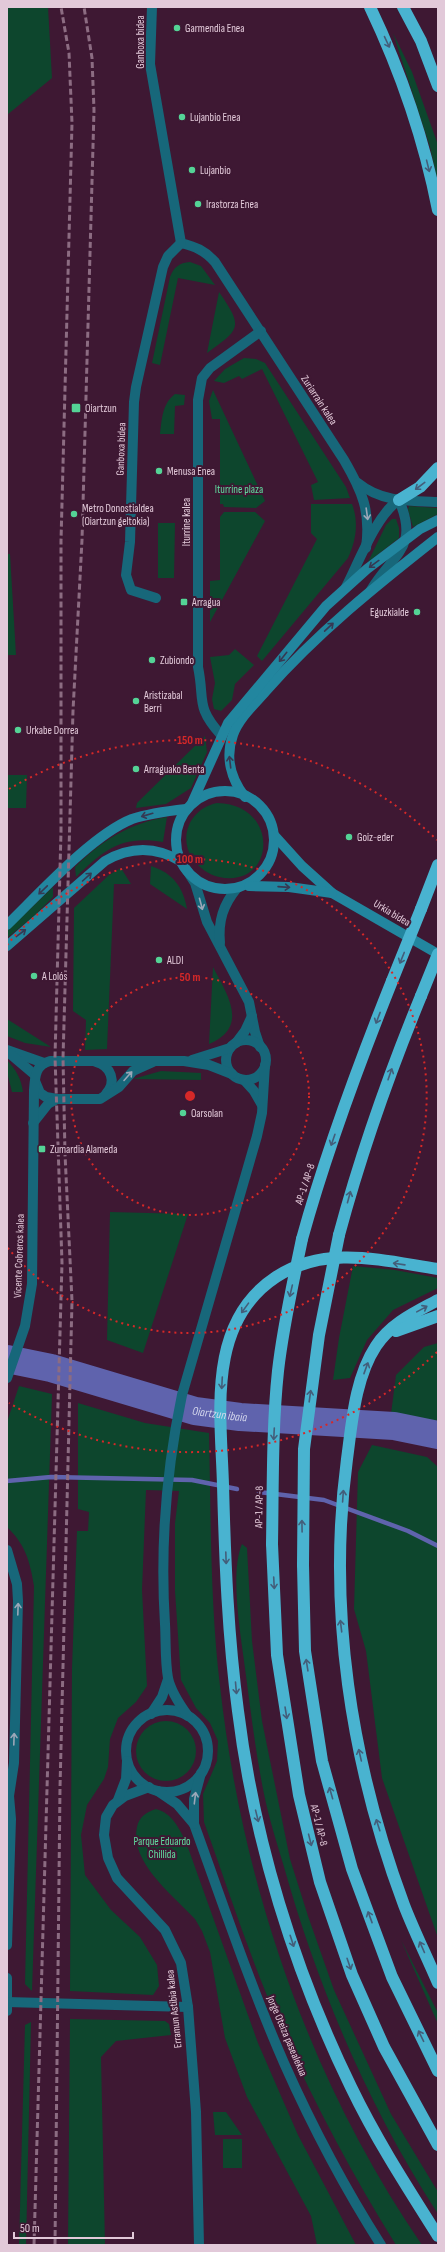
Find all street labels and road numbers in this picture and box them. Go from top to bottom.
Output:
street label: Ganboxa bidea [134,15,147,69]
street label: Zuriarrain kalea [298,373,340,427]
street label: Ganboxa bidea [114,422,128,476]
street label: Iturrine kalea [180,498,193,546]
street label: Urkia bidea [371,897,413,929]
street label: AP-1 / AP-8 [292,1162,318,1207]
street label: Vicente Cobreros kalea [11,1214,27,1298]
street label: AP-1 / AP-8 [252,1486,266,1529]
street label: AP-1 / AP-8 [307,1802,330,1847]
street label: Erramun Astibia kalea [163,1969,185,2049]
street label: Jorge Oteiza pasealekua [264,1993,310,2078]

